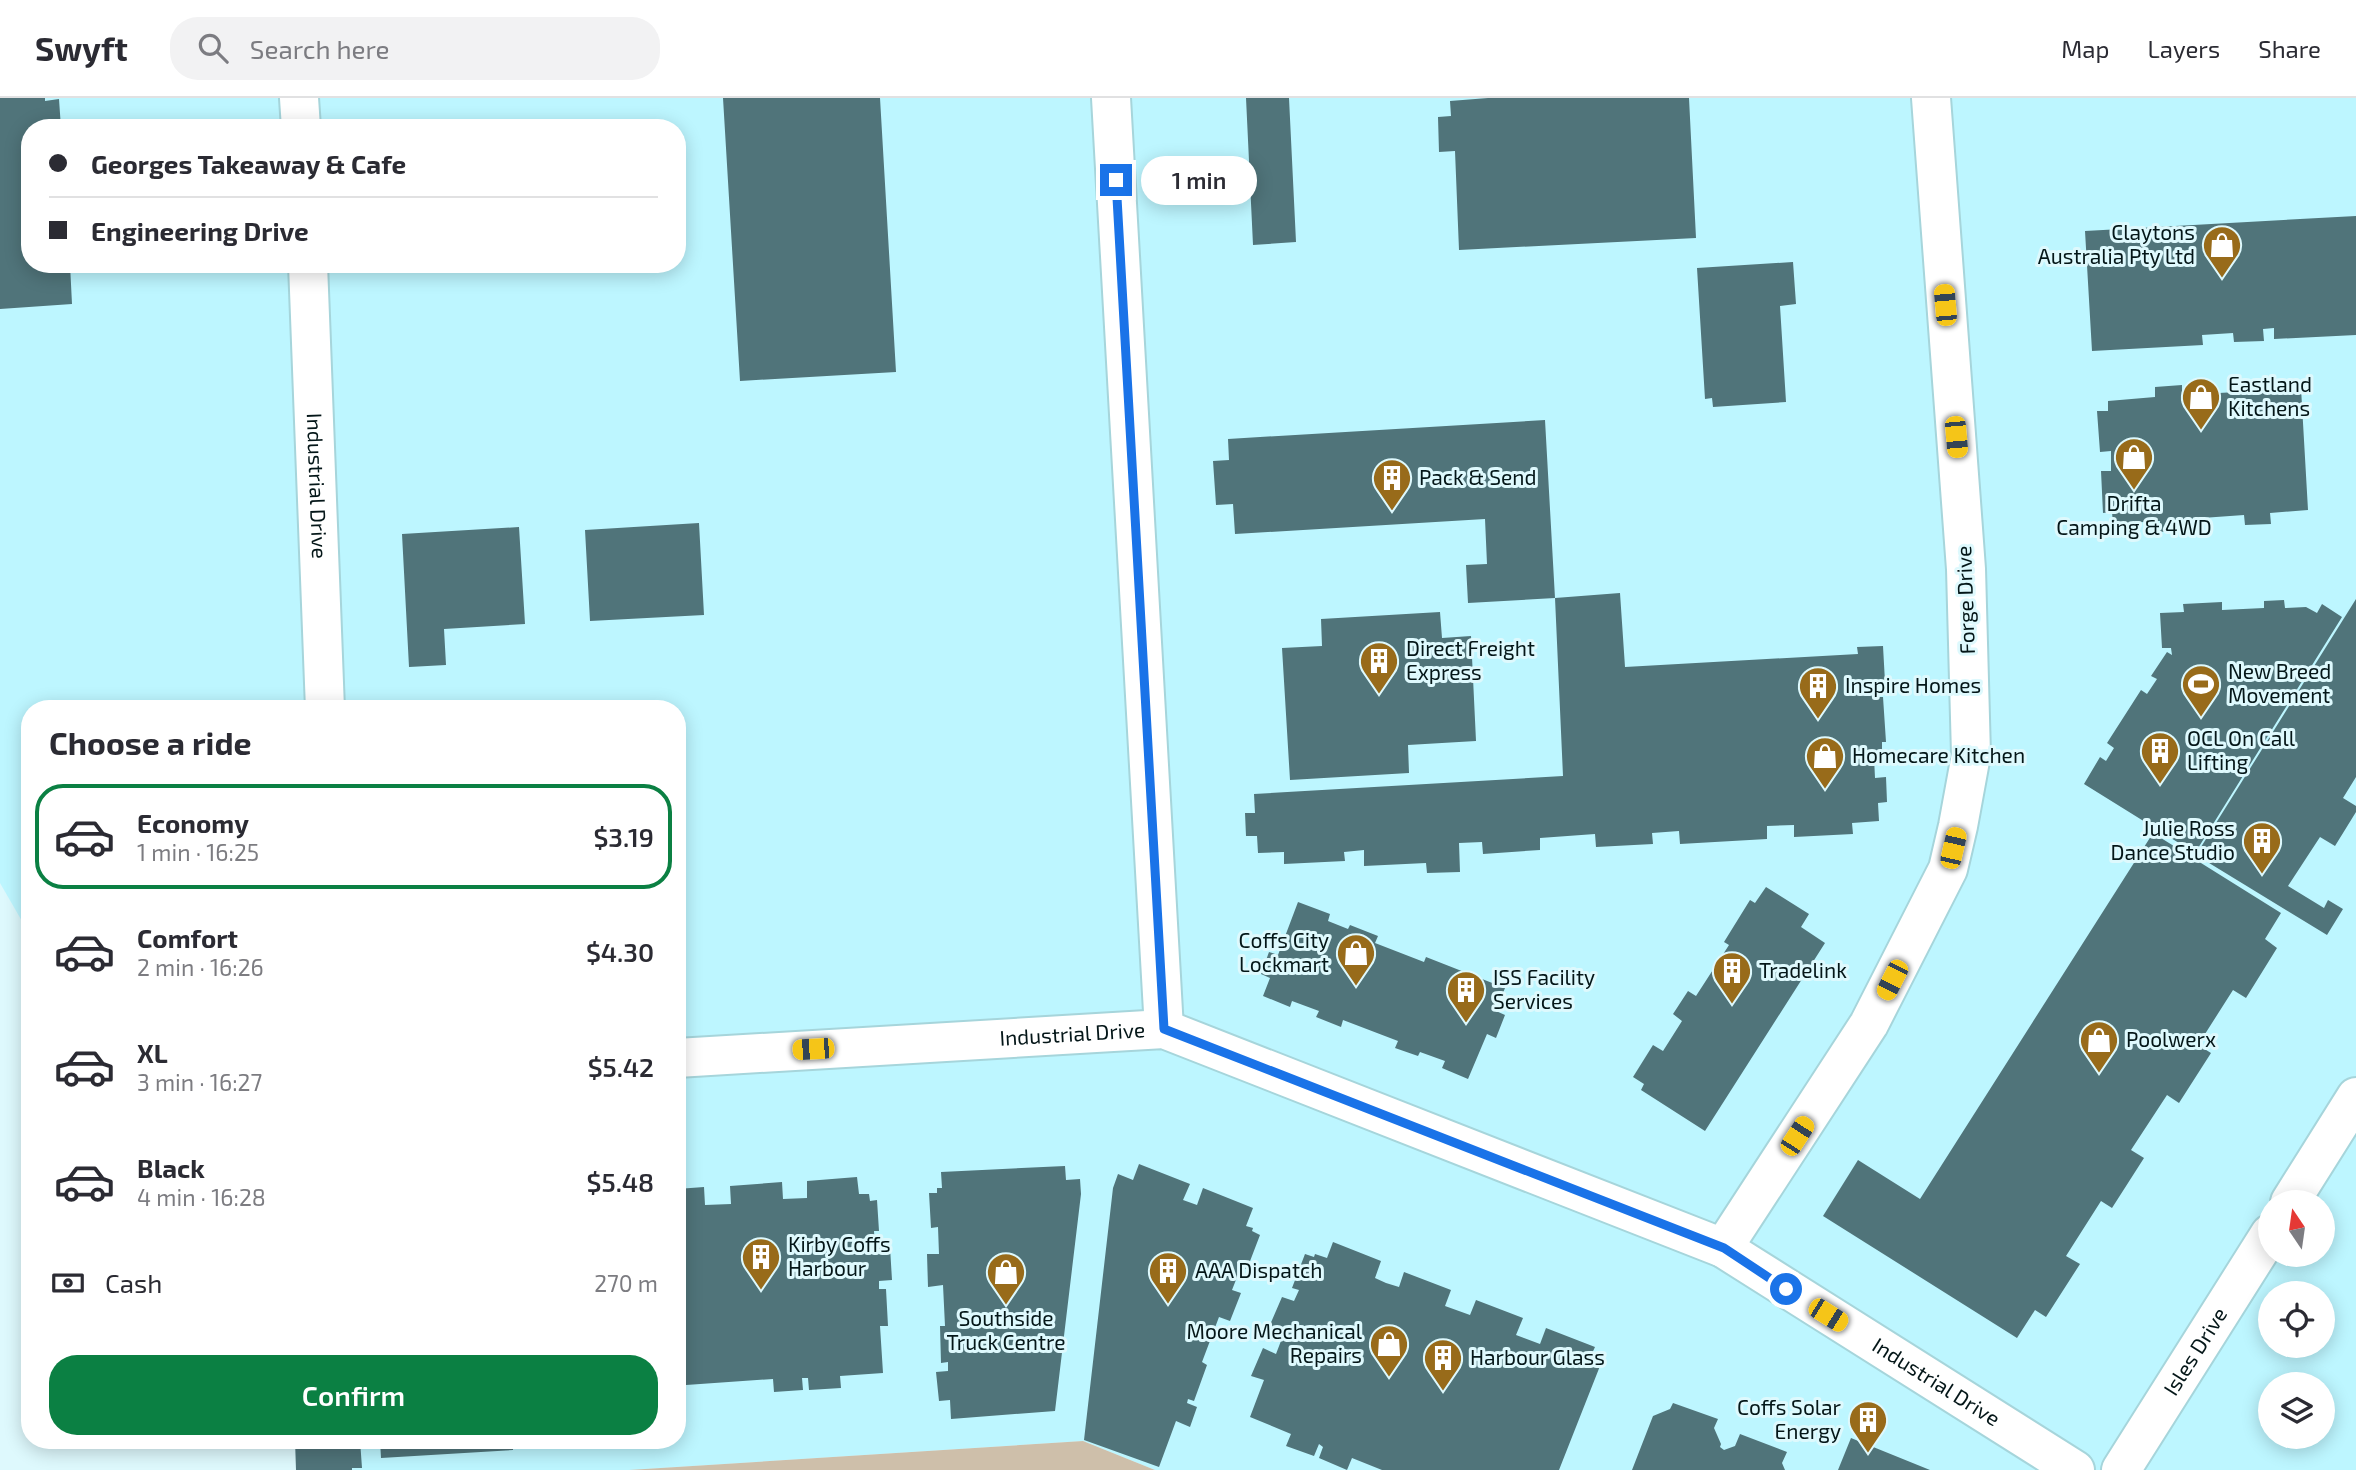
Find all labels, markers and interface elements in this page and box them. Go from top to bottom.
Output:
search box [170,17,660,80]
text: Swyft [35,28,128,68]
icon: search [194,29,232,67]
text: Search here [250,33,390,64]
text: Map [2061,34,2109,63]
text: Layers [2147,34,2220,63]
text: Share [2258,34,2321,63]
text: Georges Takeaway & Cafe [91,148,406,179]
callout: 1 min [1140,155,1256,204]
route end [1100,164,1132,196]
text: 1 min [1172,166,1226,194]
text: Engineering Drive [91,215,309,246]
place label: Claytons Australia Pty Ltd [2038,219,2195,268]
shop icon: Claytons Australia Pty Ltd [2201,224,2243,279]
car [1933,283,1958,327]
place label: Eastland Kitchens [2228,371,2312,420]
shop icon: Eastland Kitchens [2180,376,2222,431]
street label: Industrial Drive [303,412,333,559]
car [1944,415,1969,459]
shop icon: Drifta Camping & 4WD [2113,436,2155,491]
building icon: Pack & Send [1371,457,1413,512]
place label: Pack & Send [1419,464,1536,489]
place label: Drifta Camping & 4WD [2056,490,2212,539]
street label: Forge Drive [1950,545,1979,655]
place label: Direct Freight Express [1406,635,1535,684]
building icon: Direct Freight Express [1358,640,1400,695]
place label: New Breed Movement [2228,658,2331,707]
sports icon: New Breed Movement [2180,663,2222,718]
building icon: Inspire Homes [1797,665,1839,720]
place label: Inspire Homes [1845,672,1981,697]
text: Choose a ride [49,723,252,761]
place label: OCL On Call Lifting [2187,725,2296,774]
building icon: OCL On Call Lifting [2139,730,2181,785]
shop icon: Homecare Kitchen [1804,735,1846,790]
place label: Homecare Kitchen [1852,742,2025,767]
icon: car [53,805,116,868]
text: Economy [137,807,249,838]
place label: Julie Ross Dance Studio [2110,815,2235,864]
building icon: Julie Ross Dance Studio [2241,820,2283,875]
text: $3.19 [593,821,654,852]
car [1939,825,1968,871]
text: 1 min · 16:25 [137,838,259,866]
icon: car [53,920,116,983]
text: Comfort [137,922,238,953]
place label: Coffs City Lockmart [1239,927,1329,976]
shop icon: Coffs City Lockmart [1335,932,1377,987]
text: $4.30 [586,936,654,967]
building icon: Tradelink [1711,950,1753,1005]
text: 2 min · 16:26 [137,953,264,981]
place label: Tradelink [1759,957,1847,982]
car [1874,957,1911,1003]
place label: ISS Facility Services [1493,964,1595,1013]
building icon: ISS Facility Services [1445,969,1487,1024]
street label: Industrial Drive [999,1016,1146,1050]
shop icon: Poolwerx [2078,1019,2120,1074]
place label: Poolwerx [2126,1026,2216,1051]
icon: car [53,1035,116,1098]
text: XL [137,1037,168,1068]
car [792,1037,835,1061]
text: $5.42 [588,1051,654,1082]
text: 3 min · 16:27 [137,1068,262,1096]
car [1777,1113,1818,1159]
icon: car [53,1150,116,1213]
text: Black [137,1152,205,1183]
text: $5.48 [587,1166,654,1197]
text: 4 min · 16:28 [137,1183,266,1211]
north arrow [2258,1190,2334,1267]
map controls [2258,1190,2335,1449]
place label: Kirby Coffs Harbour [788,1231,891,1280]
building icon: Kirby Coffs Harbour [740,1236,782,1291]
building icon: AAA Dispatch [1147,1250,1189,1305]
shop icon: Southside Truck Centre [985,1251,1027,1306]
place label: AAA Dispatch [1195,1257,1322,1282]
icon: cash [49,1264,87,1302]
text: Cash [105,1267,162,1298]
text: 270 m [594,1269,658,1297]
route start [1770,1273,1802,1305]
button: locate [2258,1281,2335,1358]
car [1805,1295,1852,1335]
street label: Isles Drive [2157,1302,2231,1399]
place label: Southside Truck Centre [947,1305,1065,1354]
place label: Moore Mechanical Repairs [1186,1318,1363,1367]
shop icon: Moore Mechanical Repairs [1368,1323,1410,1378]
street label: Industrial Drive [1868,1332,2005,1431]
building icon: Harbour Glass [1422,1337,1464,1392]
place label: Harbour Glass [1470,1344,1605,1369]
button: Confirm [49,1355,658,1435]
button: layers [2258,1372,2335,1449]
place label: Coffs Solar Energy [1737,1394,1842,1443]
building icon: Coffs Solar Energy [1847,1399,1889,1454]

